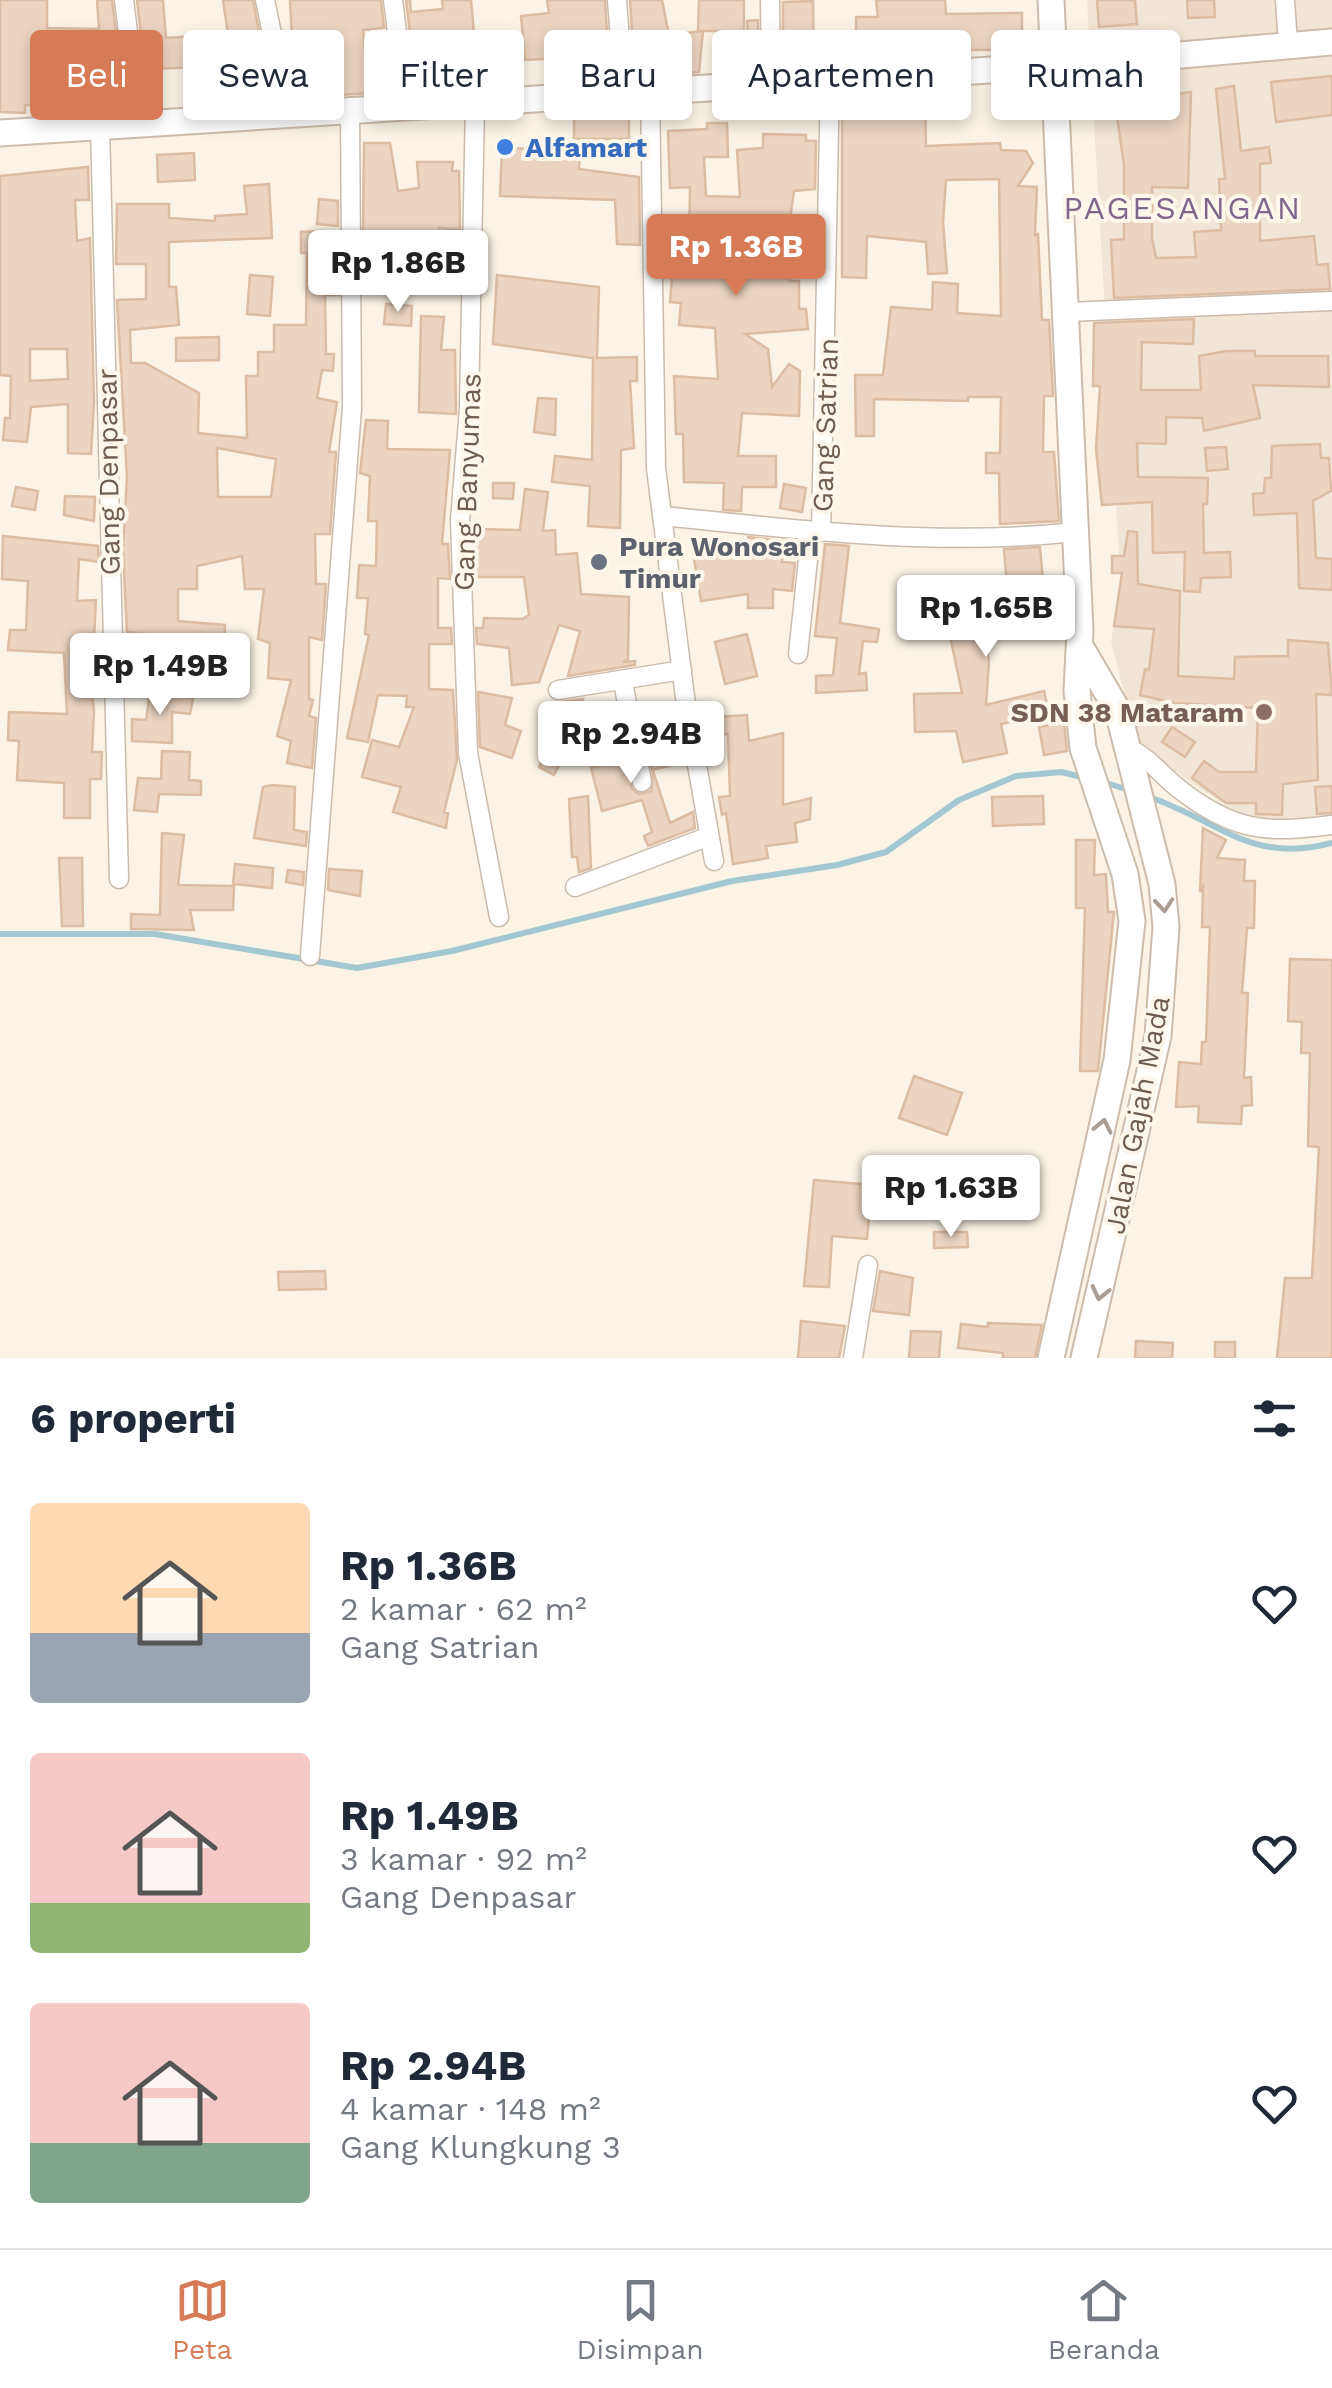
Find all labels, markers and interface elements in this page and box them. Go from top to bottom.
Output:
chip: Beli [30,30,163,120]
chip: Sewa [183,30,344,120]
chip: Filter [364,30,524,120]
chip: Baru [544,30,692,120]
chip: Apartemen [712,30,971,120]
chip: Rumah [991,30,1180,120]
place label: Alfamart [525,131,647,164]
marker: Alfamart [494,136,516,158]
district label: PAGESANGAN [1063,189,1303,227]
pin: Rp 1.36B [633,214,839,299]
text: Rp 1.36B [669,227,803,265]
pin: Rp 1.86B [295,230,501,315]
text: Rp 1.86B [330,243,466,281]
street label: Gang Satrian [806,337,845,513]
street label: Gang Denpasar [90,368,127,576]
street label: Gang Banyumas [447,373,488,592]
place label: Pura Wonosari Timur [619,530,819,595]
marker: Pura Wonosari Timur [588,551,610,573]
pin: Rp 1.65B [883,575,1089,660]
text: Rp 1.65B [919,588,1053,626]
pin: Rp 1.49B [57,633,263,718]
text: Rp 1.49B [92,646,228,684]
place label: SDN 38 Mataram [1011,696,1244,729]
pin: Rp 2.94B [528,701,734,786]
marker: SDN 38 Mataram [1253,701,1275,723]
text: Rp 2.94B [560,714,702,752]
one-way arrow [1153,897,1175,913]
street label: Jalan Gajah Mada [1098,993,1177,1237]
one-way arrow [1092,1118,1113,1135]
pin: Rp 1.63B [848,1155,1054,1240]
text: Rp 1.63B [884,1168,1018,1206]
one-way arrow [1091,1284,1112,1301]
icon: filters [1247,1391,1302,1446]
text: 6 properti [30,1394,236,1443]
text: Rp 1.36B [340,1541,517,1590]
icon: home [110,1543,230,1663]
icon: heart [1247,1576,1302,1631]
text: 2 kamar · 62 m² [340,1590,587,1628]
text: Gang Satrian [340,1628,540,1666]
text: Rp 1.49B [340,1791,519,1840]
icon: home [110,1793,230,1913]
icon: heart [1247,1826,1302,1881]
text: 3 kamar · 92 m² [340,1840,587,1878]
text: Gang Denpasar [340,1878,577,1916]
text: Rp 2.94B [340,2041,526,2090]
icon: home [110,2043,230,2163]
icon: heart [1247,2076,1302,2131]
text: 4 kamar · 148 m² [340,2090,601,2128]
text: Gang Klungkung 3 [340,2128,621,2166]
tab: Peta [172,2273,232,2366]
tab: Disimpan [576,2273,704,2366]
tab: Beranda [1048,2273,1160,2366]

